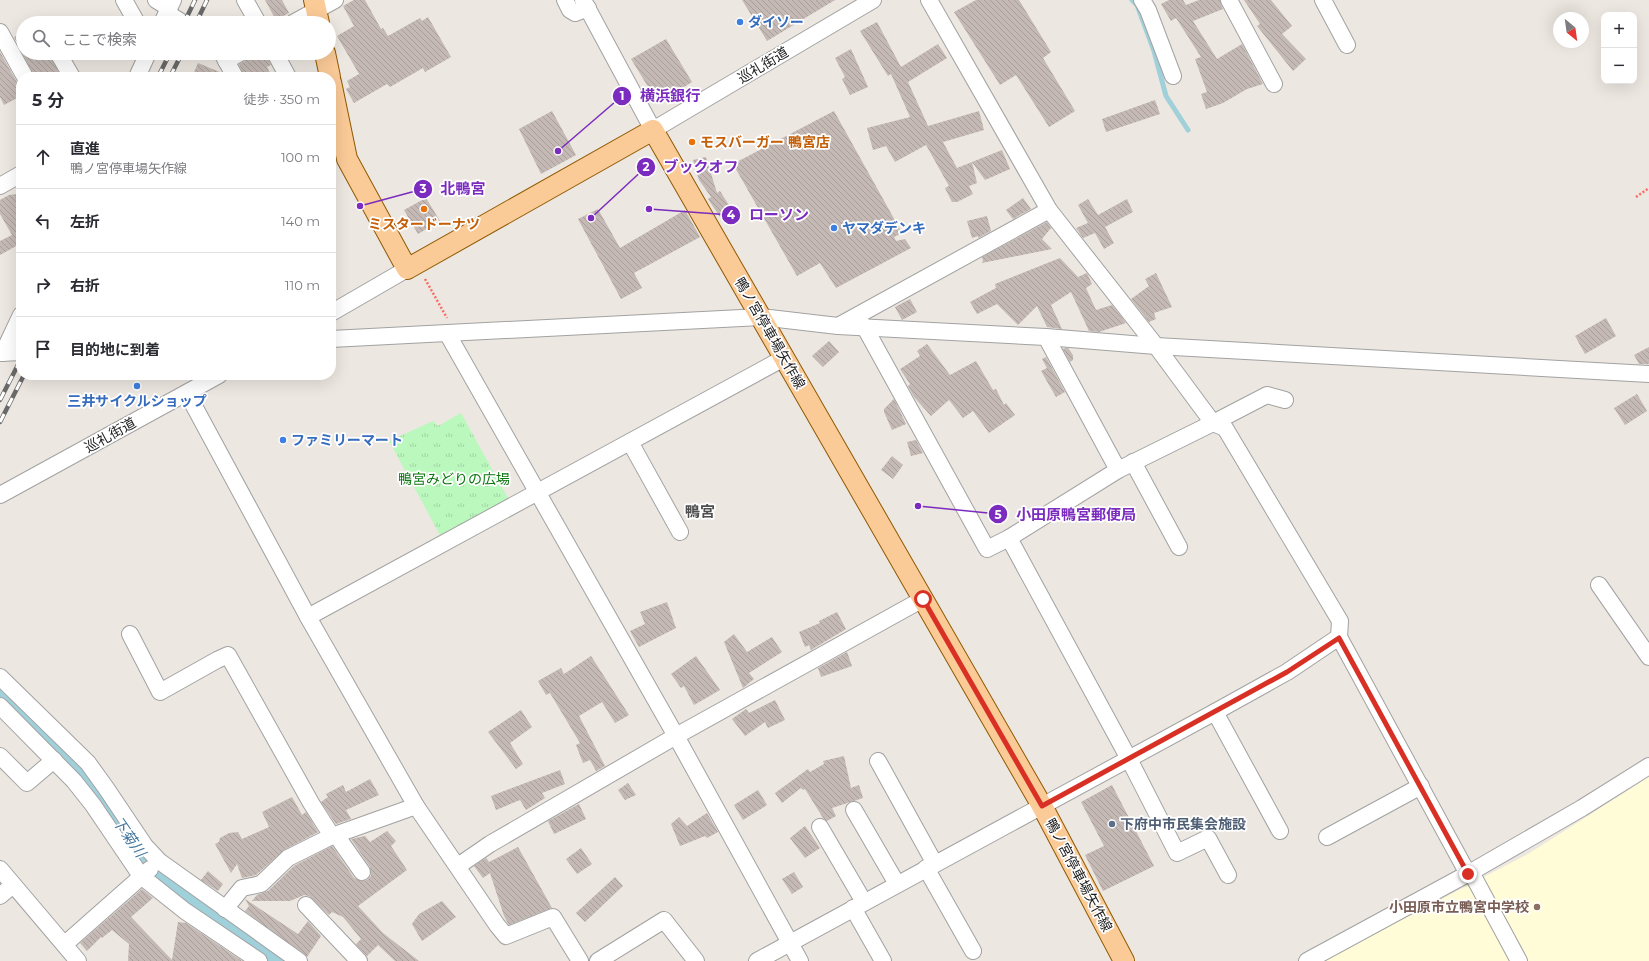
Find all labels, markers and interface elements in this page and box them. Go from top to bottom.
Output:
north arrow [1553,12,1589,48]
map controls [1601,12,1637,84]
button: + [1601,12,1637,48]
place label: ダイソー [748,13,804,31]
search box [16,16,336,60]
marker: ダイソー [735,17,745,27]
icon: search [30,27,52,49]
text: ここで検索 [62,30,137,49]
street label: 巡礼街道 [734,43,792,87]
button: − [1601,48,1637,84]
callout: 横浜銀行 [612,82,708,109]
text: 横浜銀行 [640,86,700,105]
text: 1 [620,88,624,103]
text: 5 分 [32,90,64,110]
text: 徒歩 · 350 m [244,91,320,107]
place label: モスバーガー 鴨宮店 [700,133,830,151]
marker: モスバーガー 鴨宮店 [687,137,697,147]
text: 直進 [70,139,100,158]
icon: ahead [32,146,54,168]
text: 100 m [281,149,320,165]
callout: ブックオフ [636,154,747,181]
text: ブックオフ [663,157,739,176]
text: 2 [642,159,650,174]
text: 鴨ノ宮停車場矢作線 [70,160,187,176]
callout: 北鴨宮 [413,175,494,202]
text: 北鴨宮 [440,179,486,198]
text: 3 [418,181,427,196]
callout: ローソン [721,202,817,229]
marker: ミスタードーナツ [419,204,429,214]
text: ローソン [749,205,809,224]
text: 4 [727,207,736,222]
icon: left [32,210,54,232]
text: 左折 [70,212,100,231]
text: 140 m [281,213,320,229]
place label: ミスタードーナツ [368,215,480,233]
place label: ヤマダデンキ [842,219,926,237]
marker: ヤマダデンキ [829,223,839,233]
icon: right [32,274,54,296]
street label: 鴨ノ宮停車場矢作線 [731,274,809,392]
text: 右折 [70,276,100,295]
text: 110 m [285,277,320,293]
icon: arrive [32,338,54,360]
text: 目的地に到着 [70,340,160,359]
marker: 三井サイクルショップ [132,381,142,391]
place label: 三井サイクルショップ [67,392,207,410]
street label: 巡礼街道 [81,414,139,456]
place label: ファミリーマート [291,431,403,449]
marker: ファミリーマート [278,435,288,445]
park label: 鴨宮みどりの広場 [398,470,510,488]
callout: 小田原鴨宮郵便局 [988,501,1144,528]
district label: 鴨宮 [685,502,715,521]
text: 小田原鴨宮郵便局 [1016,505,1136,524]
text: 5 [994,507,1002,522]
route start [914,590,932,608]
water label: 下菊川 [109,813,151,862]
street label: 鴨ノ宮停車場矢作線 [1041,815,1117,935]
place label: 下府中市民集会施設 [1120,815,1246,833]
marker: 下府中市民集会施設 [1107,819,1117,829]
route end [1459,865,1477,883]
place label: 小田原市立鴨宮中学校 [1389,898,1529,916]
marker: 小田原市立鴨宮中学校 [1532,902,1542,912]

